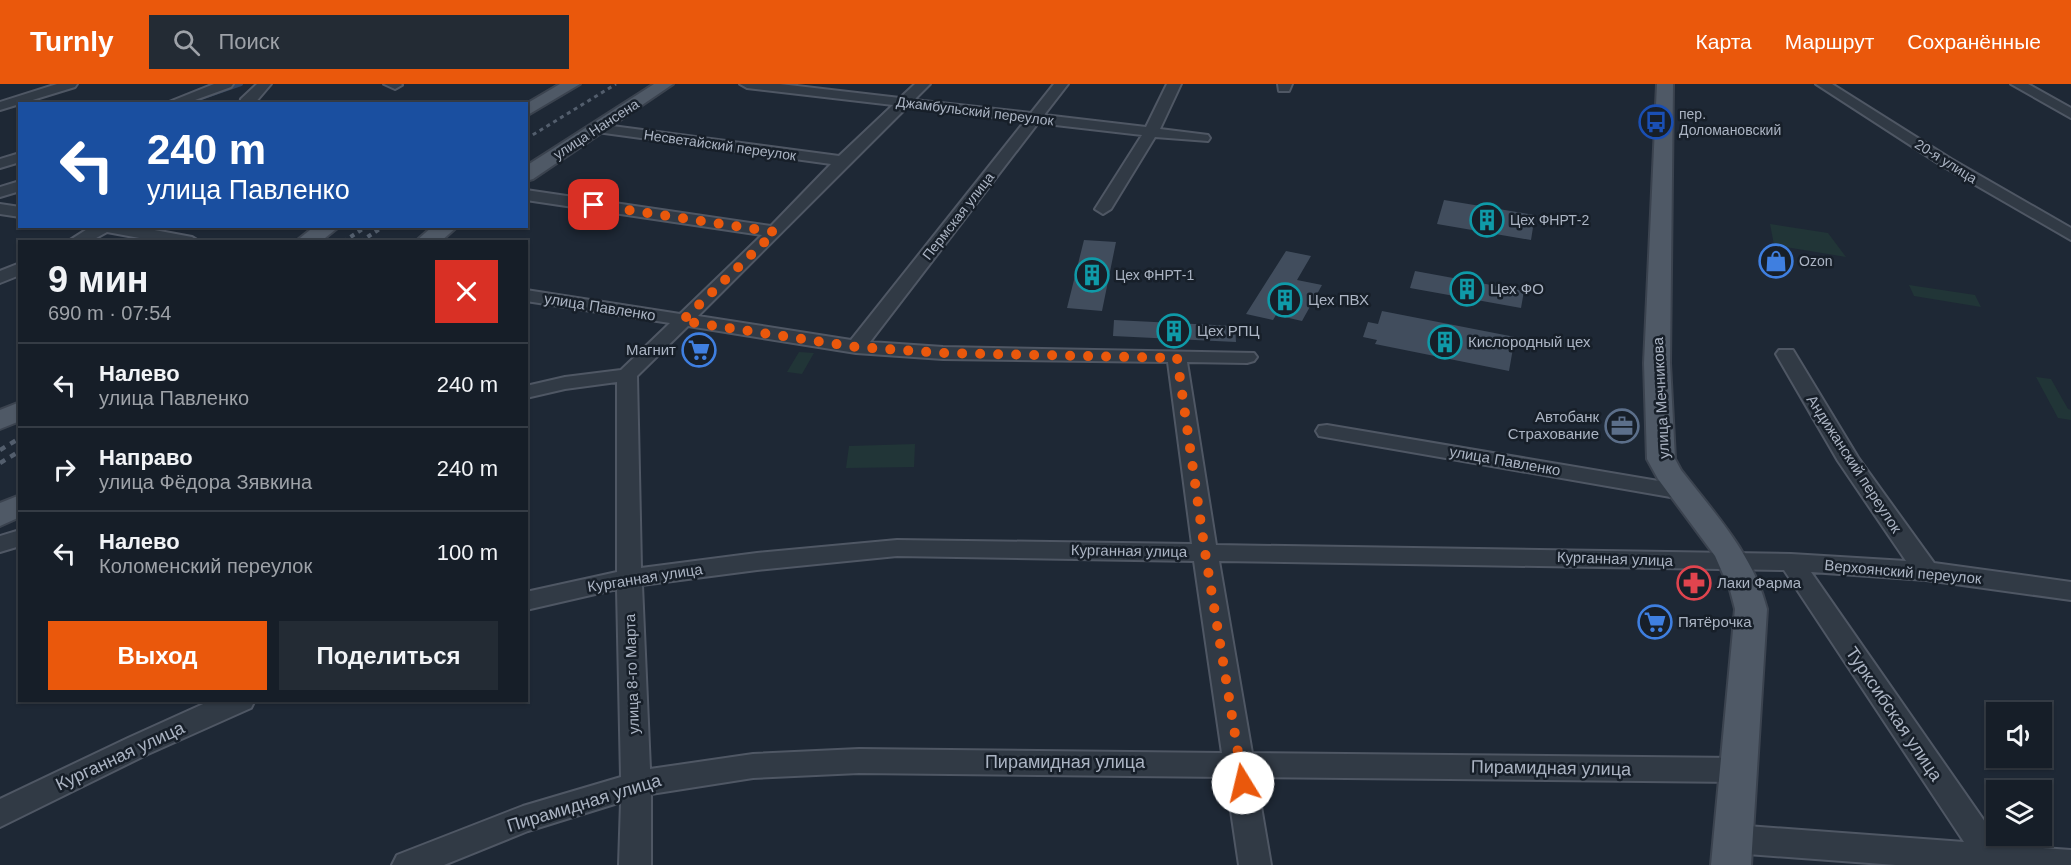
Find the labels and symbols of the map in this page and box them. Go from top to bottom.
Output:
street label: Джамбульский переулок [895,93,1055,129]
street label: улица Нансена [550,95,642,162]
bus stop icon: пер. Доломановский [1638,104,1674,140]
place label: пер. Доломановский [1679,106,1781,138]
street label: Несветайский переулок [643,126,798,164]
street label: 20-я улица [1912,136,1980,186]
street label: Пермская улица [919,169,997,263]
pin [568,179,619,230]
building icon: Цех ФНРТ-2 [1469,202,1505,238]
place label: Цех ФНРТ-2 [1510,212,1589,228]
shop icon: Ozon [1758,243,1794,279]
place label: Ozon [1799,253,1832,269]
building icon: Цех ФНРТ-1 [1074,257,1110,293]
place label: Цех ФНРТ-1 [1115,267,1194,283]
building icon: Цех ФО [1449,271,1485,307]
place label: Цех ФО [1490,280,1544,297]
building icon: Цех ПВХ [1267,282,1303,318]
street label: улица Павленко [543,289,657,324]
place label: Цех ПВХ [1308,291,1369,308]
building icon: Цех РПЦ [1156,313,1192,349]
place label: Цех РПЦ [1197,322,1260,339]
building icon: Кислородный цех [1427,324,1463,360]
supermarket icon: Магнит [681,332,717,368]
place label: Кислородный цех [1468,333,1591,350]
street label: улица Мечникова [1649,336,1672,459]
place label: Магнит [626,341,676,358]
street label: Андижанский переулок [1803,392,1906,536]
place label: Автобанк Страхование [1508,408,1599,442]
office icon: Автобанк Страхование [1604,408,1640,444]
street label: улица Павленко [1448,442,1562,479]
street label: Курганная улица [1071,541,1188,560]
street label: Курганная улица [1557,548,1674,569]
street label: Верхоянский переулок [1824,556,1983,587]
street label: Курганная улица [586,560,704,595]
pharmacy icon: Лаки Фарма [1676,565,1712,601]
place label: Лаки Фарма [1717,574,1802,591]
supermarket icon: Пятёрочка [1637,604,1673,640]
street label: улица 8-го Марта [621,613,642,735]
place label: Пятёрочка [1678,613,1752,630]
street label: Турксибская улица [1842,643,1947,786]
street label: Курганная улица [53,717,188,795]
position arrow [1211,751,1275,815]
street label: Пирамидная улица [985,752,1146,772]
street label: Пирамидная улица [1471,757,1632,779]
street label: Пирамидная улица [505,770,664,836]

